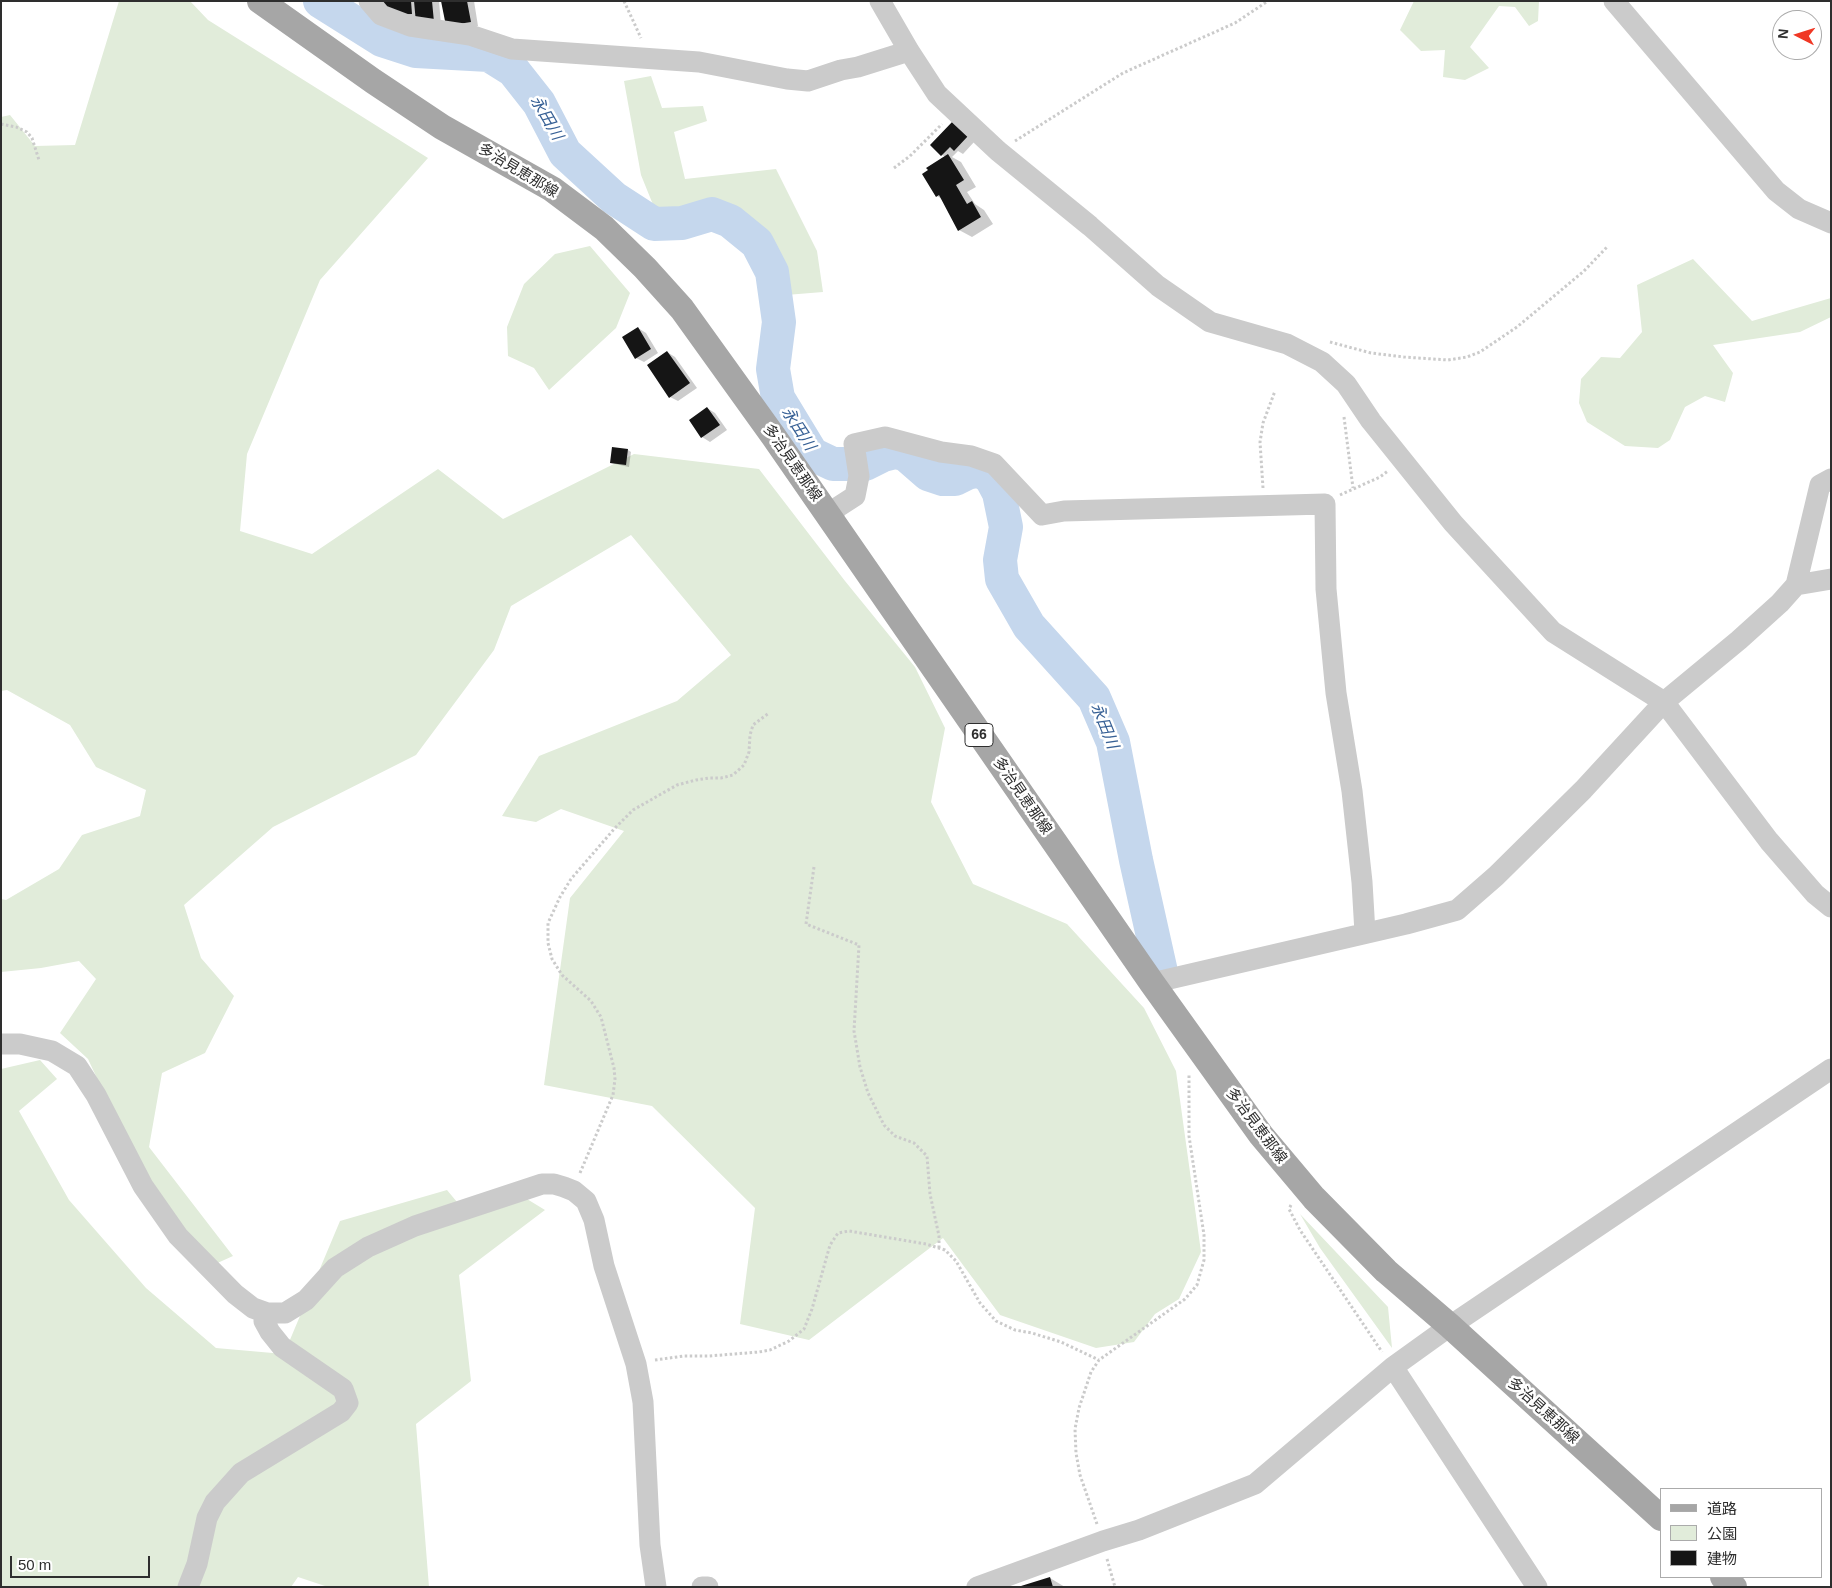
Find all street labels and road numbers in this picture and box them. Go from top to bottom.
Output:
street label: 多治見恵那線 [475,140,561,202]
street label: 多治見恵那線 [759,421,825,505]
road number: 66 [965,724,993,746]
street label: 多治見恵那線 [989,754,1055,838]
street label: 多治見恵那線 [1222,1085,1290,1167]
street label: 多治見恵那線 [1504,1374,1582,1448]

